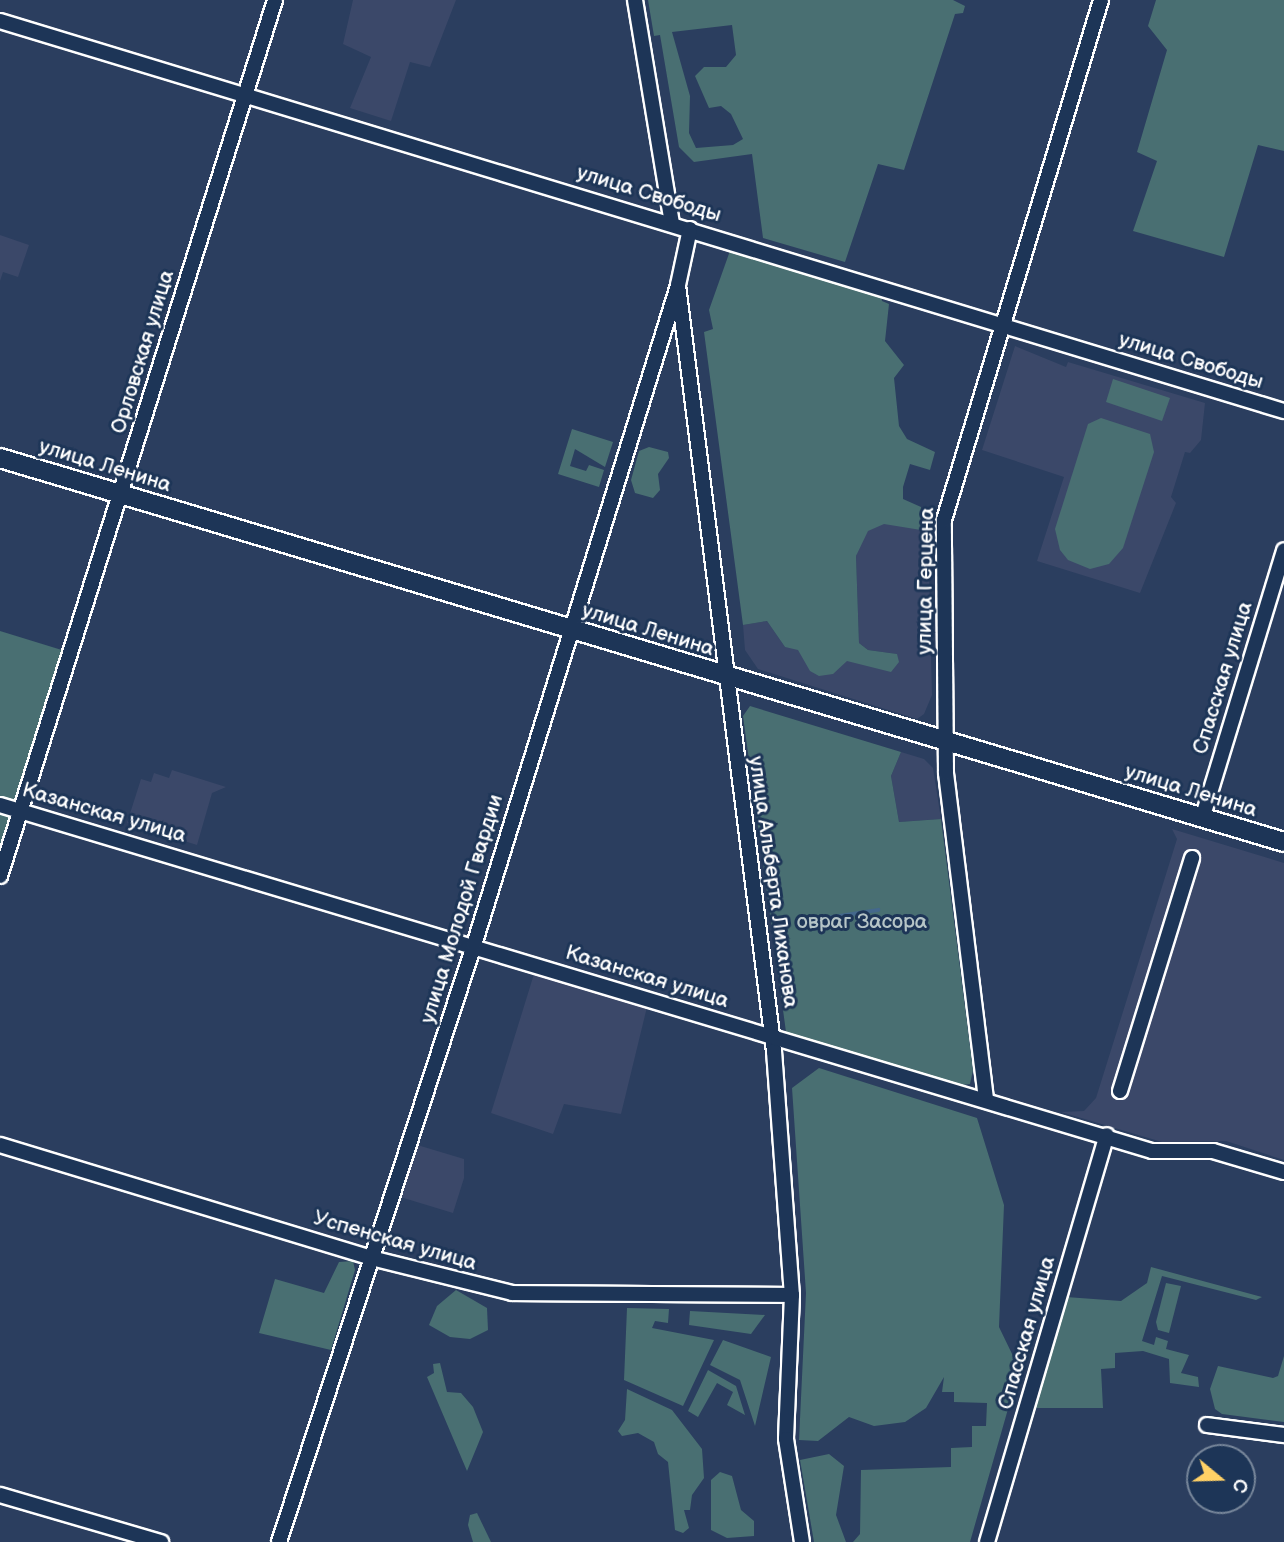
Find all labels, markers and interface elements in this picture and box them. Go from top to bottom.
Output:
street label: улица Свободы [574,160,724,228]
street label: Орловская улица [106,267,180,437]
street label: улица Свободы [1116,327,1266,395]
street label: улица Ленина [36,434,174,498]
street label: улица Герцена [912,507,940,655]
street label: улица Ленина [579,598,717,662]
street label: Спасская улица [1188,599,1258,757]
street label: улица Альберта Лиханова [743,755,803,1009]
street label: улица Ленина [1122,759,1260,823]
street label: Казанская улица [19,778,189,848]
street label: улица Молодой Гвардии [415,791,509,1027]
park label: овраг Засора [797,909,927,935]
street label: Казанская улица [562,940,732,1014]
street label: Успенская улица [310,1206,480,1276]
street label: Спасская улица [993,1254,1061,1412]
north arrow [1186,1444,1256,1514]
text: С [1226,1475,1252,1495]

